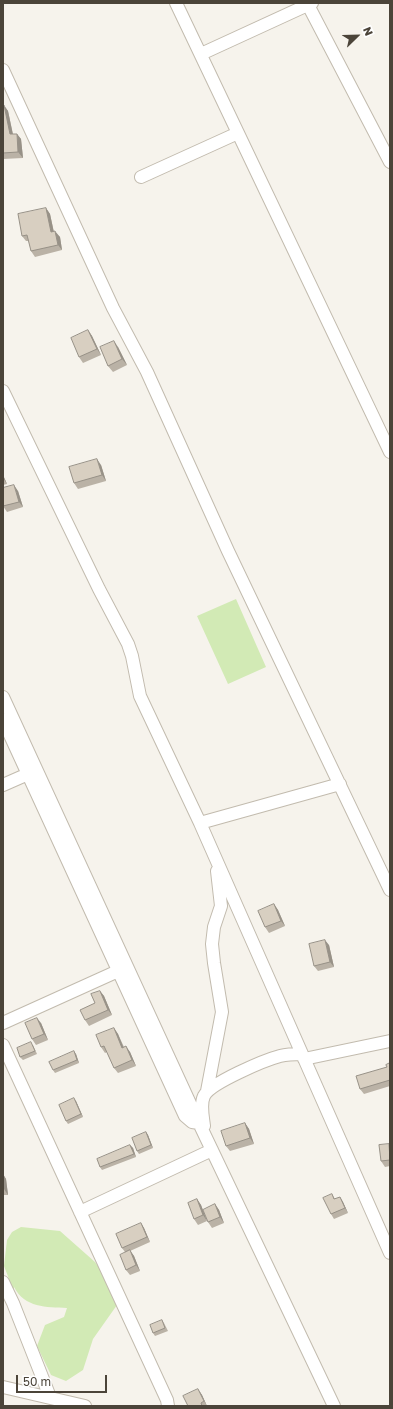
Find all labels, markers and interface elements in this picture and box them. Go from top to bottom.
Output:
north arrow [337,16,377,56]
text: N [361,25,376,38]
scale bar [18,1367,109,1393]
text: 50 m [23,1374,51,1389]

